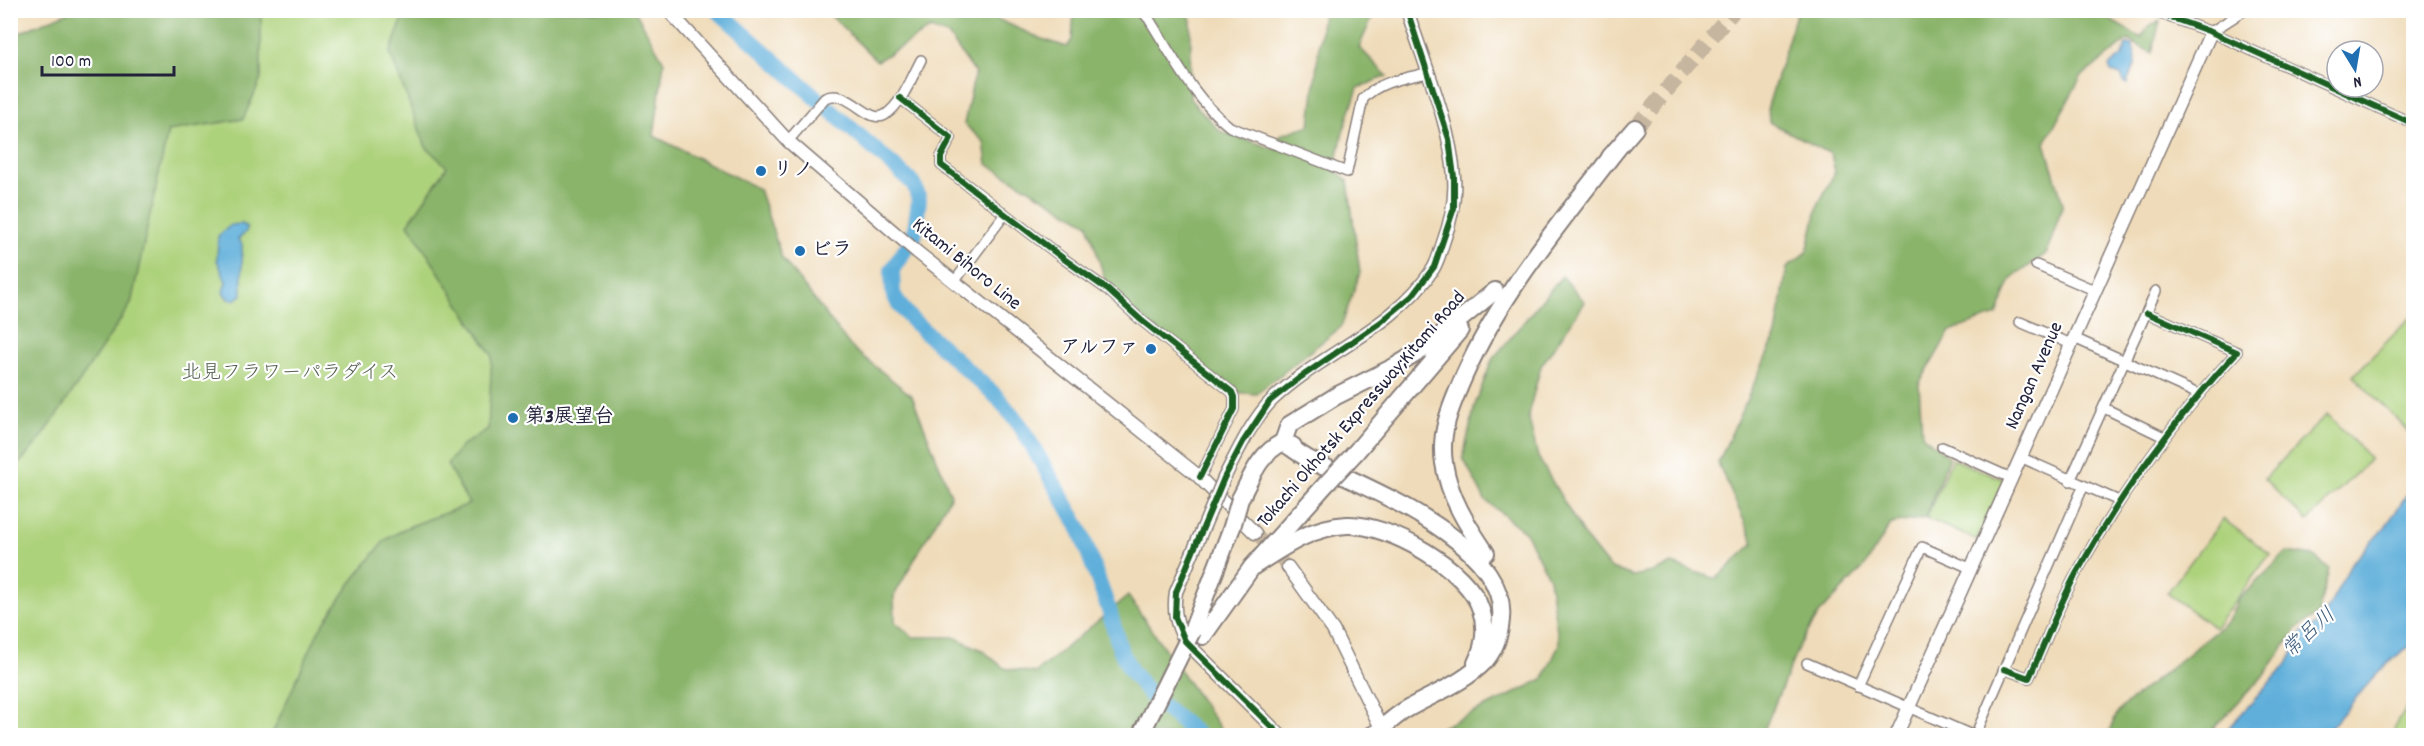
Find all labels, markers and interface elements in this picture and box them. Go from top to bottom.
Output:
scale bar [42,39,174,77]
north arrow [2325,39,2385,99]
text: 100 m [51,50,91,75]
text: N [2351,69,2363,93]
place label: リノ [773,157,813,185]
marker: リノ [754,164,768,178]
street label: Kitami Bihoro Line [905,212,1027,318]
place label: ビラ [812,237,852,265]
marker: ビラ [793,244,807,258]
street label: Tokachi Okhotsk Expressway;Kitami Road [1251,285,1473,535]
street label: Nangan Avenue [1999,318,2071,434]
place label: アルファ [1060,335,1139,363]
marker: アルファ [1144,342,1158,356]
park label: 北見フラワーパラダイス [181,360,399,388]
place label: 第3展望台 [525,404,614,432]
marker: 第3展望台 [506,411,520,425]
water label: 常呂川 [2277,602,2343,666]

